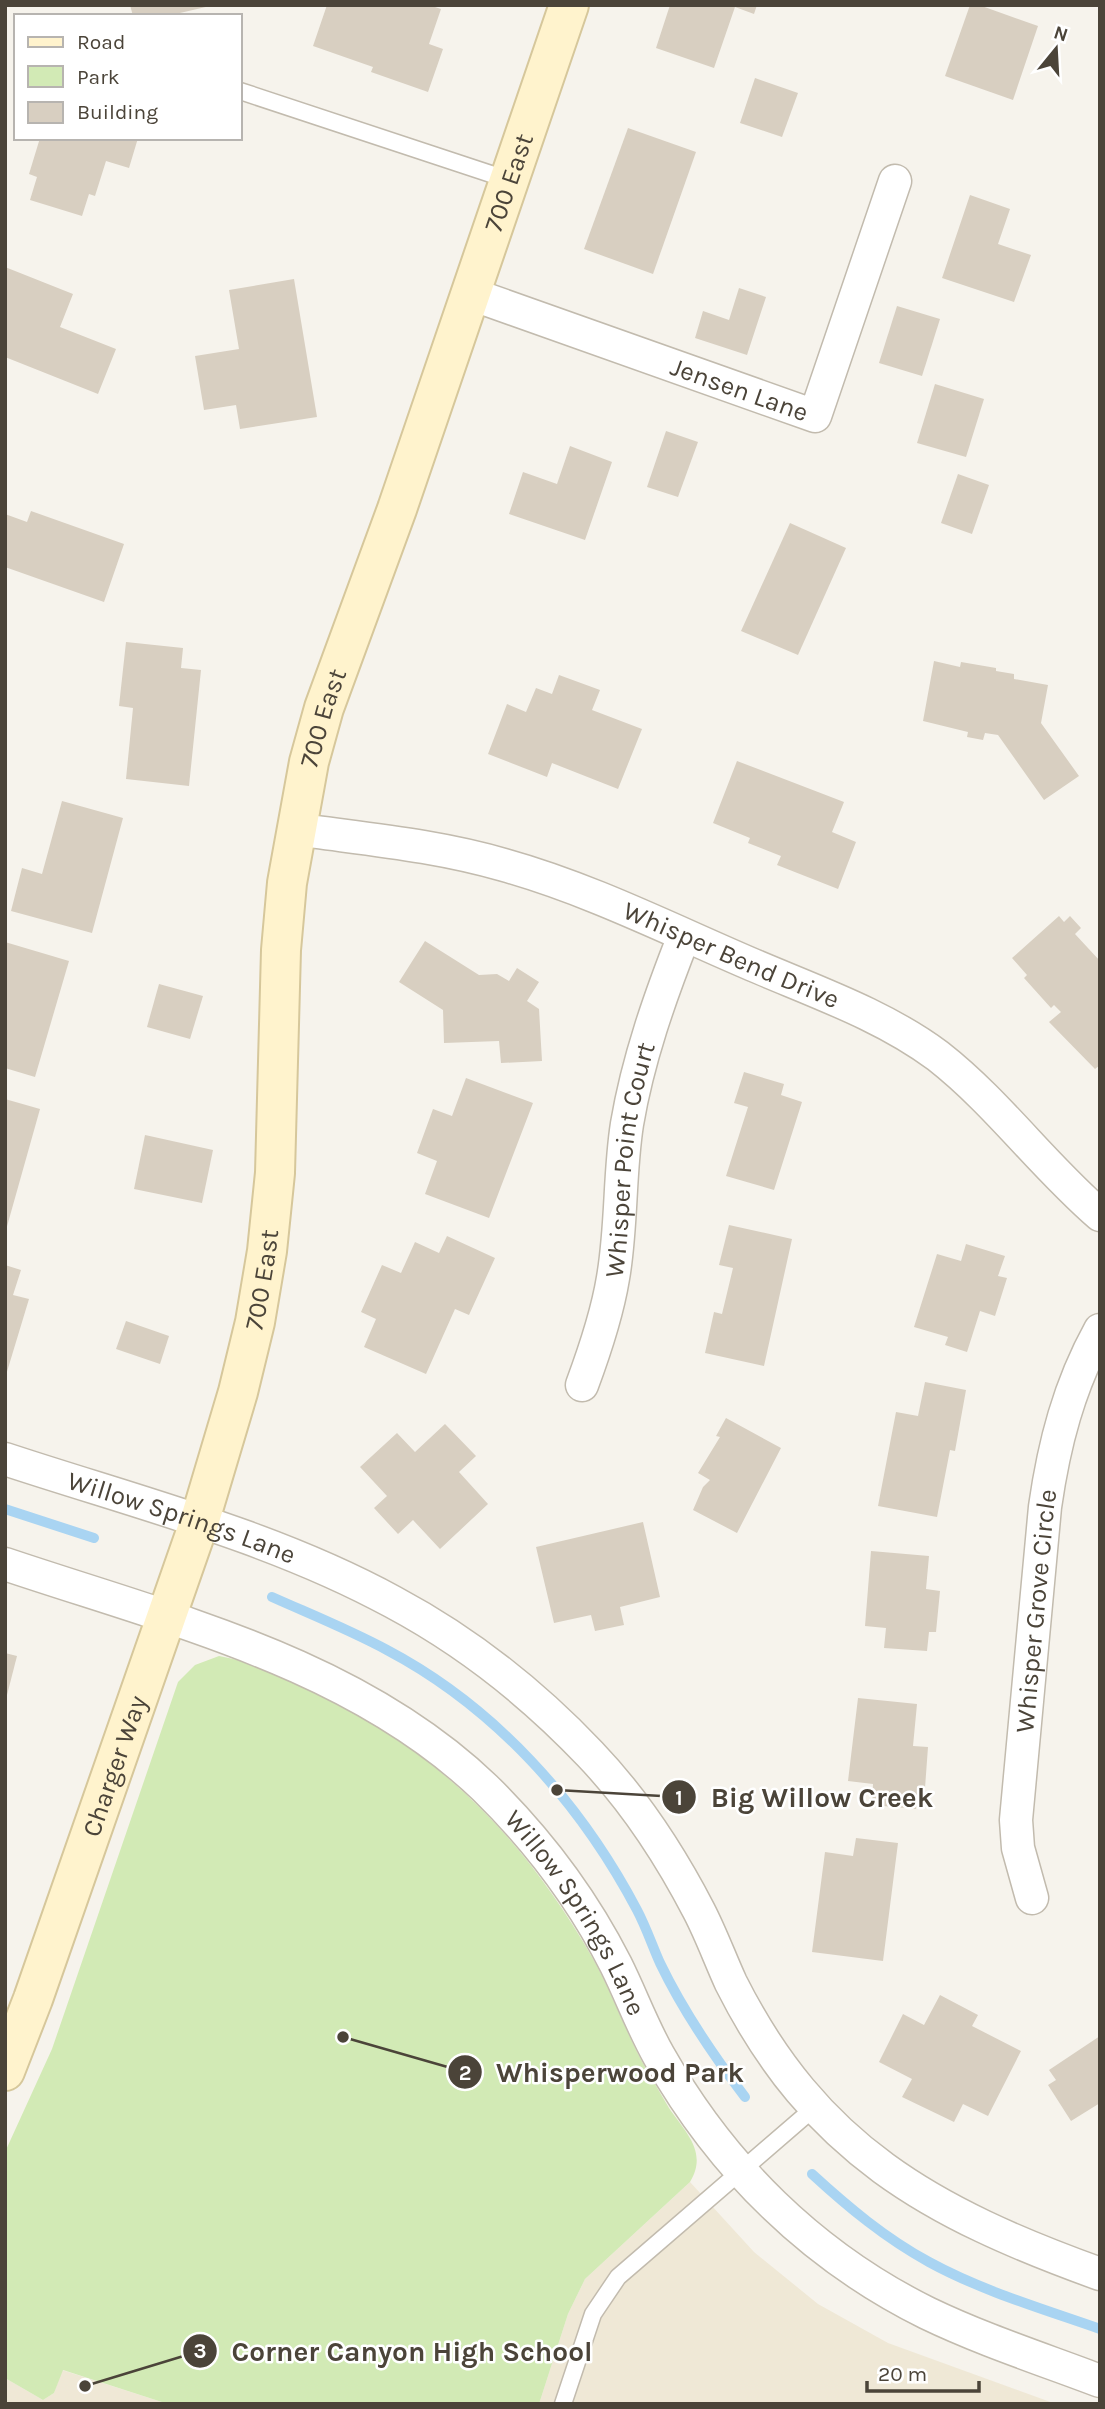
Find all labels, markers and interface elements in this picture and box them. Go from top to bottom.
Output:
legend [14,14,242,140]
north arrow [1021,14,1091,84]
text: N [1051,21,1071,46]
text: Road [77,30,125,54]
text: Park [77,65,120,89]
text: Building [77,100,158,124]
street label: 700 East [478,129,540,236]
street label: Jensen Lane [666,351,812,428]
street label: 700 East [293,664,353,771]
street label: Whisper Bend Drive [619,895,844,1015]
street label: Whisper Point Court [598,1038,662,1280]
street label: 700 East [239,1228,285,1333]
street label: Willow Springs Lane [64,1465,300,1571]
street label: Whisper Grove Circle [1009,1487,1064,1734]
street label: Charger Way [76,1691,154,1841]
callout: Big Willow Creek [662,1773,948,1822]
text: Big Willow Creek [711,1781,934,1814]
text: 1 [675,1786,683,1810]
street label: Willow Springs Lane [498,1804,652,2020]
callout: Whisperwood Park [447,2048,759,2097]
text: Whisperwood Park [496,2056,745,2089]
text: 2 [459,2061,471,2085]
callout: Corner Canyon High School [182,2326,606,2375]
text: Corner Canyon High School [231,2335,593,2368]
text: 3 [193,2339,207,2363]
scale bar [867,2350,979,2394]
text: 20 m [878,2362,927,2386]

